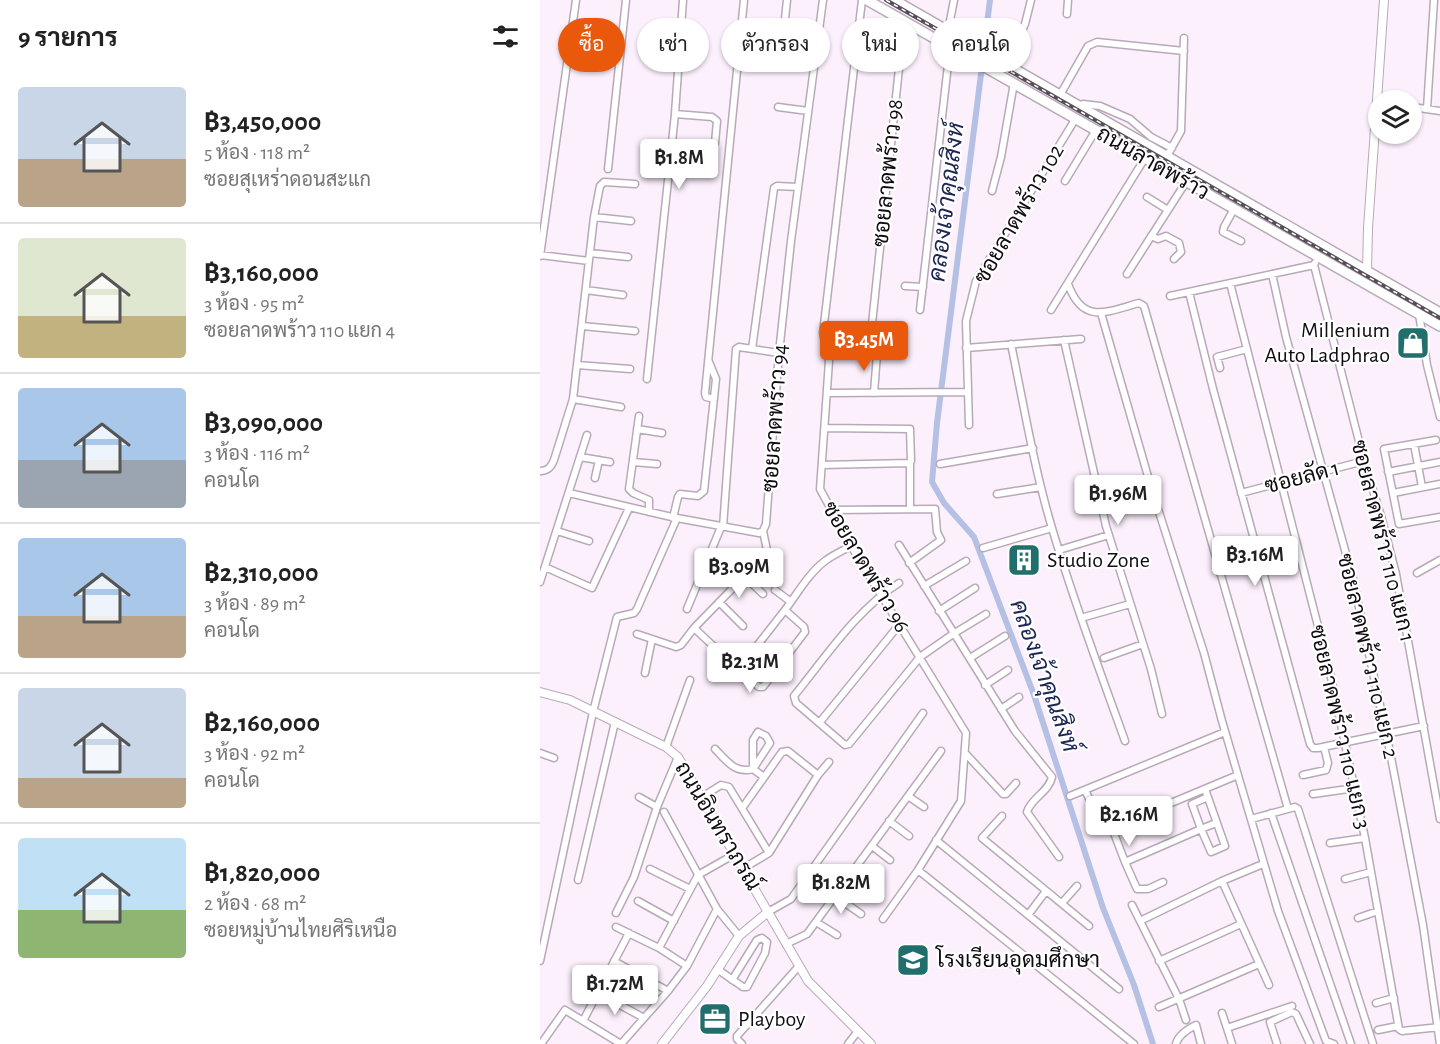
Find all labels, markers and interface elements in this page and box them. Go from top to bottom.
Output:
chip: ซื้อ [558,18,625,72]
chip: เช่า [637,18,709,72]
chip: ตัวกรอง [721,18,830,72]
chip: ใหม่ [842,18,919,72]
chip: คอนโด [931,18,1031,72]
icon: filters [489,20,522,53]
text: 9 รายการ [18,25,118,51]
map controls [1368,90,1422,144]
button: layers [1368,90,1422,144]
street label: ซอยลาดพร้าว 98 [865,98,907,248]
text: ฿3,450,000 [204,109,321,135]
icon: home [66,111,138,183]
water label: คลองเจ้าคุณสิงห์ [920,117,972,283]
street label: ถนนลาดพร้าว [1093,119,1215,204]
pin: ฿1.8M [637,139,721,190]
street label: ซอยลาดพร้าว 102 [967,139,1068,287]
text: 5 ห้อง · 118 m² [204,143,310,163]
text: ฿1.8M [654,148,704,168]
text: ซอยสุเหร่าดอนสะแก [204,170,371,190]
text: ฿3,160,000 [204,260,319,286]
icon: home [66,262,138,334]
text: 3 ห้อง · 95 m² [204,294,304,314]
place label: Millenium Auto Ladphrao [1264,319,1390,366]
text: ซอยลาดพร้าว 110 แยก 4 [204,321,395,341]
pin: ฿3.45M [815,321,913,372]
shop icon: Millenium Auto Ladphrao [1395,325,1431,361]
text: ฿3.45M [834,330,894,350]
street label: ซอยลาดพร้าว 94 [755,343,791,493]
text: ฿3,090,000 [204,410,323,436]
icon: home [66,412,138,484]
street label: ซอยลาดพร้าว 110 แยก 1 [1347,437,1423,644]
text: 3 ห้อง · 116 m² [204,444,310,464]
street label: ซอยลัด 1 [1262,454,1342,497]
text: คอนโด [204,471,260,491]
pin: ฿1.96M [1069,475,1167,526]
text: ฿1.96M [1088,484,1148,504]
street label: ซอยลาดพร้าว 96 [818,496,917,636]
pin: ฿3.16M [1206,536,1304,587]
building icon: Studio Zone [1006,542,1042,578]
text: ฿3.16M [1226,545,1284,565]
pin: ฿3.09M [690,548,788,599]
place label: Studio Zone [1047,549,1150,571]
street label: ซอยลาดพร้าว 110 แยก 2 [1334,551,1406,761]
text: ฿3.09M [708,557,770,577]
text: ฿2,310,000 [204,560,319,586]
icon: home [66,562,138,634]
text: 3 ห้อง · 89 m² [204,594,305,614]
water label: คลองเจ้าคุณสิงห์ [1002,595,1088,759]
text: คอนโด [204,621,260,641]
street label: ซอยลาดพร้าว 110 แยก 3 [1306,622,1378,831]
pin: ฿2.31M [701,643,799,694]
text: ฿2.31M [721,652,779,672]
text: ฿2,160,000 [204,710,320,736]
icon: home [66,712,138,784]
text: 3 ห้อง · 92 m² [204,744,305,764]
street label: ถนนอินทราภรณ์ [671,756,768,894]
text: คอนโด [204,771,260,791]
pin: ฿2.16M [1080,796,1178,847]
text: ฿2.16M [1100,805,1158,825]
text: ฿1,820,000 [204,860,320,886]
icon: home [66,862,138,934]
pin: ฿1.82M [792,864,890,915]
text: ฿1.82M [811,873,871,893]
text: 2 ห้อง · 68 m² [204,894,306,914]
text: ซอยหมู่บ้านไทยศิริเหนือ [204,921,397,941]
school or university icon: โรงเรียนอุดมศึกษา [895,942,931,978]
place label: โรงเรียนอุดมศึกษา [935,945,1100,975]
pin: ฿1.72M [566,965,664,1016]
text: ฿1.72M [586,974,644,994]
office icon: Playboy [697,1001,733,1037]
place label: Playboy [738,1008,806,1030]

